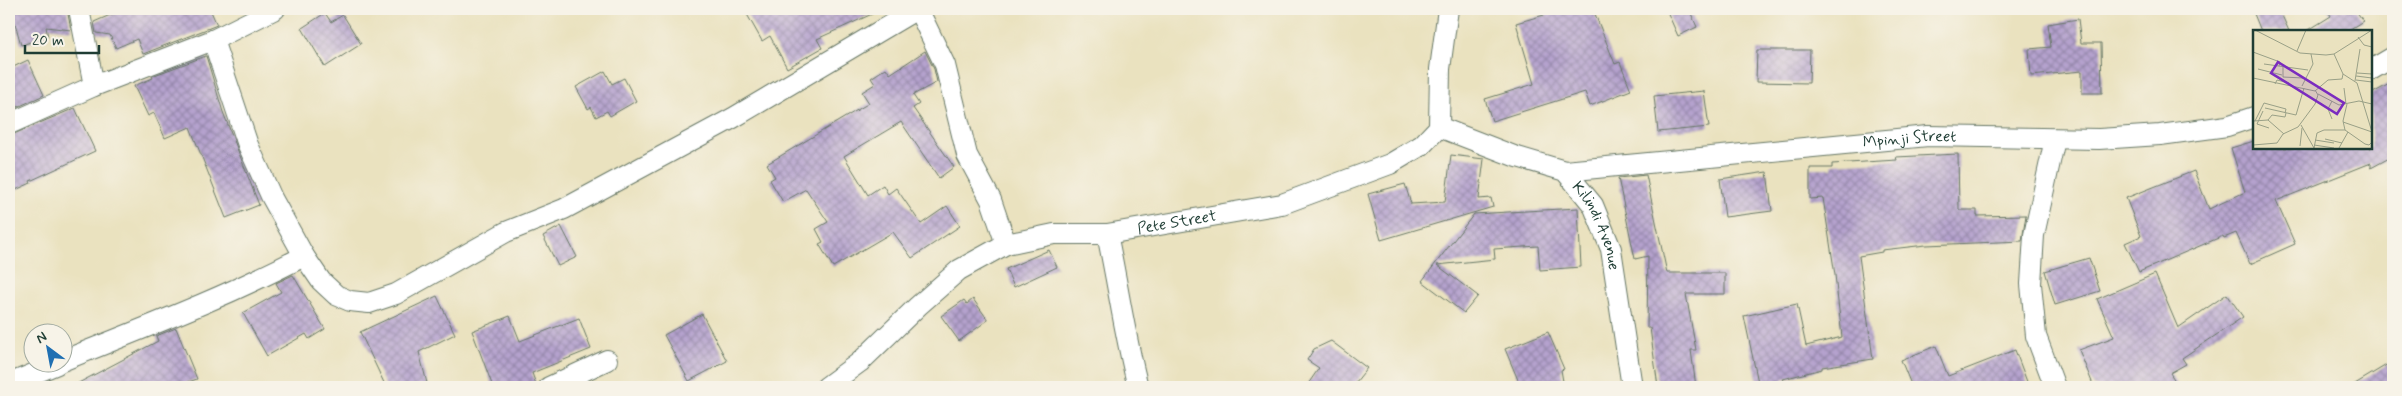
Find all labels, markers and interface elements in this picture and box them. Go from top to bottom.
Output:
scale bar [25,22,99,54]
inset map [2253,30,2372,149]
text: 20 m [32,31,64,51]
street label: Mpinji Street [1862,125,1956,153]
street label: Kilindi Avenue [1567,177,1625,271]
street label: Pete Street [1136,205,1218,239]
north arrow [22,324,72,374]
text: N [33,328,50,348]

